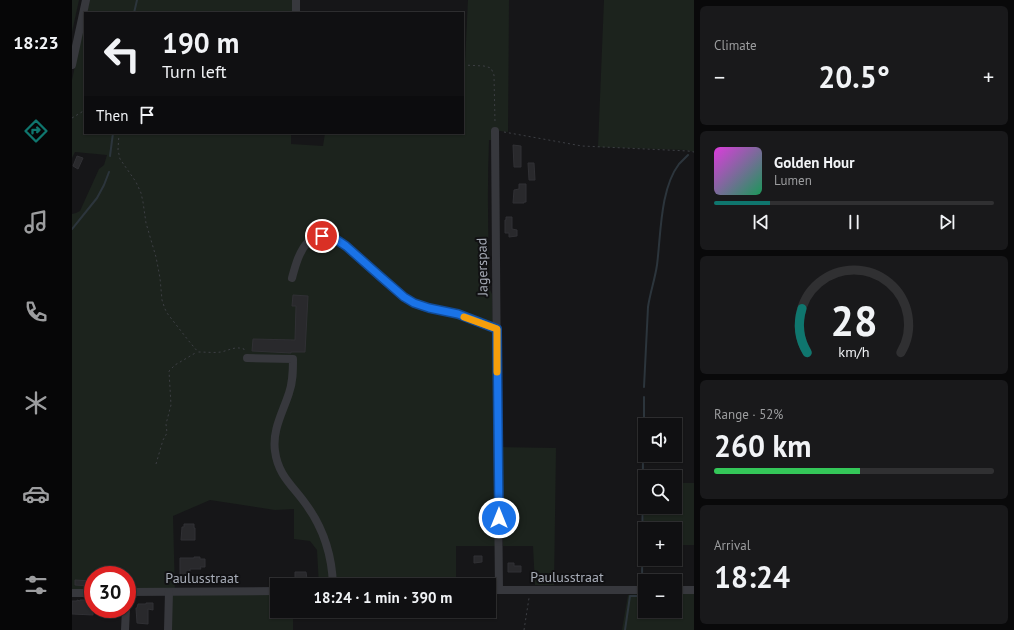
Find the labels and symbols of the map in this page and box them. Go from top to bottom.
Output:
pin [305,219,339,253]
street label: Jagerspad [472,238,492,297]
position arrow [478,497,520,539]
speed limit sign: 30 [84,566,136,618]
street label: Paulusstraat [530,568,604,586]
street label: Paulusstraat [165,569,239,587]

